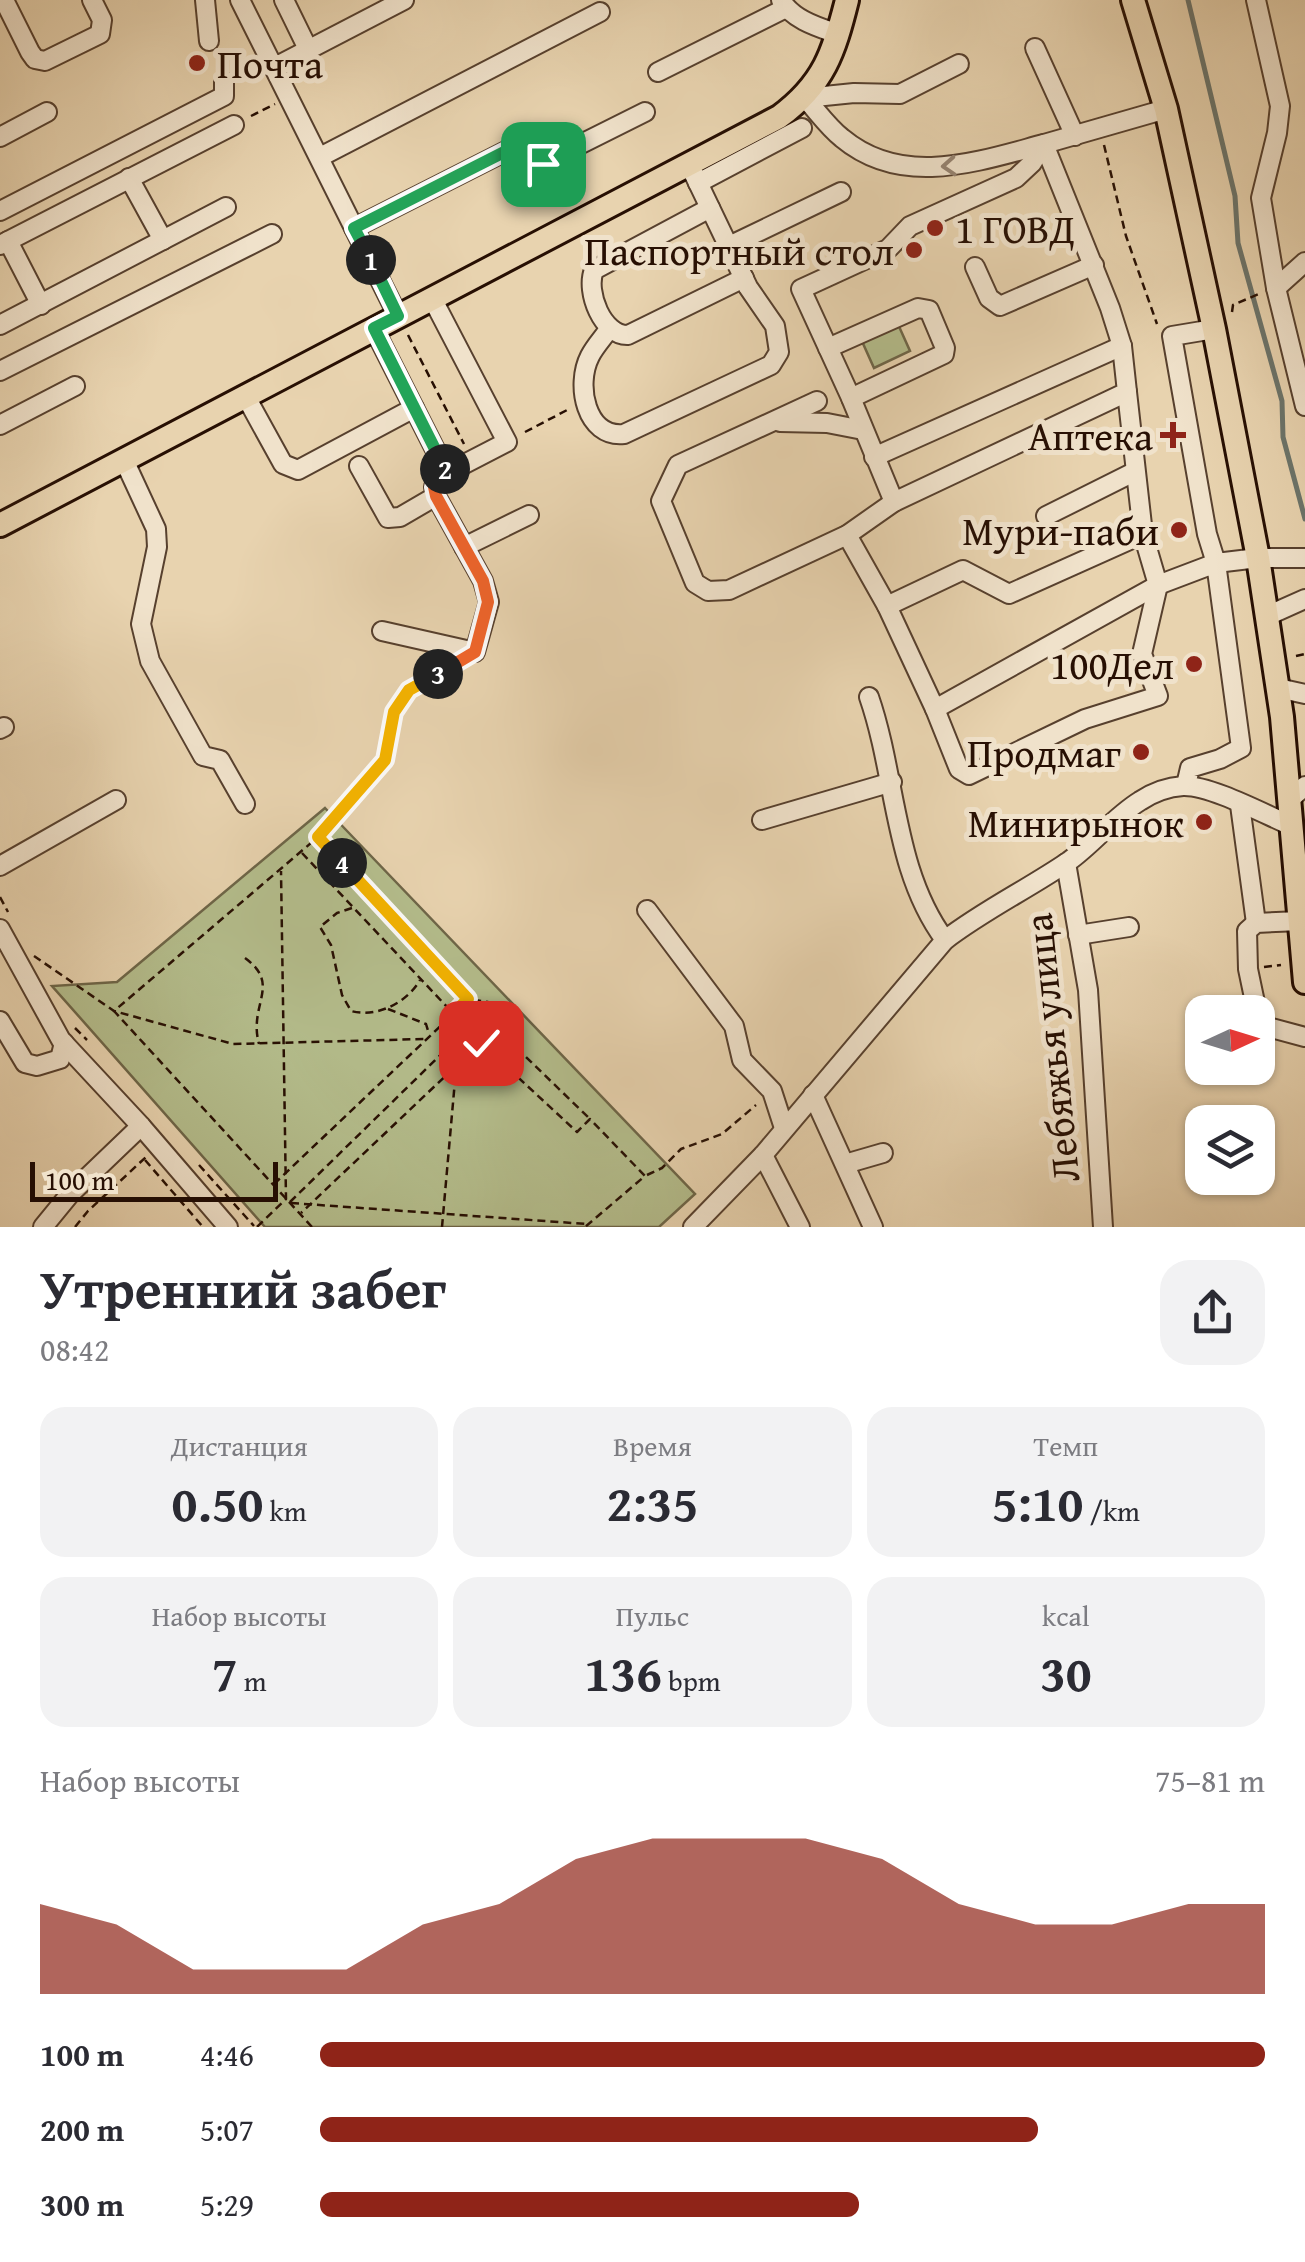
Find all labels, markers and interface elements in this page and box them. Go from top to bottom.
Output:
place label: Почта [217,34,323,93]
marker: Почта [186,52,208,74]
pin [501,122,586,207]
icon: arrive [516,137,571,192]
one-way arrow [940,155,956,176]
place label: 1 ГОВД [955,199,1075,258]
marker: 1 ГОВД [924,217,946,239]
place label: Паспортный стол [584,221,894,280]
pin: 1 [346,235,396,285]
text: 1 [364,239,378,280]
marker: Паспортный стол [903,239,925,261]
place label: Аптека [1028,406,1153,465]
marker: Аптека [1162,424,1184,446]
pin: 2 [420,444,470,494]
text: 2 [438,448,452,489]
place label: Мури-паби [962,501,1159,560]
marker: Мури-паби [1168,519,1190,541]
place label: 100Дел [1050,635,1174,694]
pin: 3 [413,649,463,699]
text: 3 [431,653,445,694]
marker: 100Дел [1183,653,1205,675]
place label: Продмаг [967,723,1121,782]
marker: Продмаг [1130,741,1152,763]
place label: Минирынок [968,793,1184,852]
marker: Минирынок [1193,811,1215,833]
pin: 4 [317,838,367,888]
text: 4 [335,842,349,883]
street label: Лебяжья улица [1008,911,1094,1185]
north arrow [1185,995,1275,1085]
map controls [1185,995,1275,1195]
pin [439,1001,524,1086]
icon: check [454,1016,509,1071]
button: layers [1185,1105,1275,1195]
scale bar [30,1157,278,1202]
text: 100 m [45,1159,114,1200]
text: Утренний забег [40,1248,446,1328]
button: share [1160,1260,1265,1365]
text: 08:42 [40,1326,109,1373]
text: Дистанция [171,1425,308,1466]
text: Время [613,1425,692,1466]
text: Темп [1034,1425,1098,1466]
text: 0.50 [172,1466,263,1539]
text: 2:35 [607,1466,698,1539]
text: 5:10 [992,1466,1084,1539]
text: km [263,1490,307,1531]
text: /km [1084,1490,1140,1531]
text: Набор высоты [152,1595,327,1636]
text: Пульс [616,1595,689,1636]
text: kcal [1042,1595,1090,1636]
text: 7 [212,1636,238,1709]
text: 136 [584,1636,662,1709]
text: 30 [1040,1636,1092,1709]
text: m [238,1660,267,1701]
text: bpm [662,1660,721,1701]
text: Набор высоты [40,1757,240,1804]
text: 75–81 m [1155,1757,1265,1804]
text: 100 m [40,2031,124,2078]
text: 4:46 [200,2031,254,2078]
text: 200 m [40,2106,124,2153]
text: 5:07 [200,2106,254,2153]
text: 300 m [40,2181,124,2228]
text: 5:29 [200,2181,254,2228]

